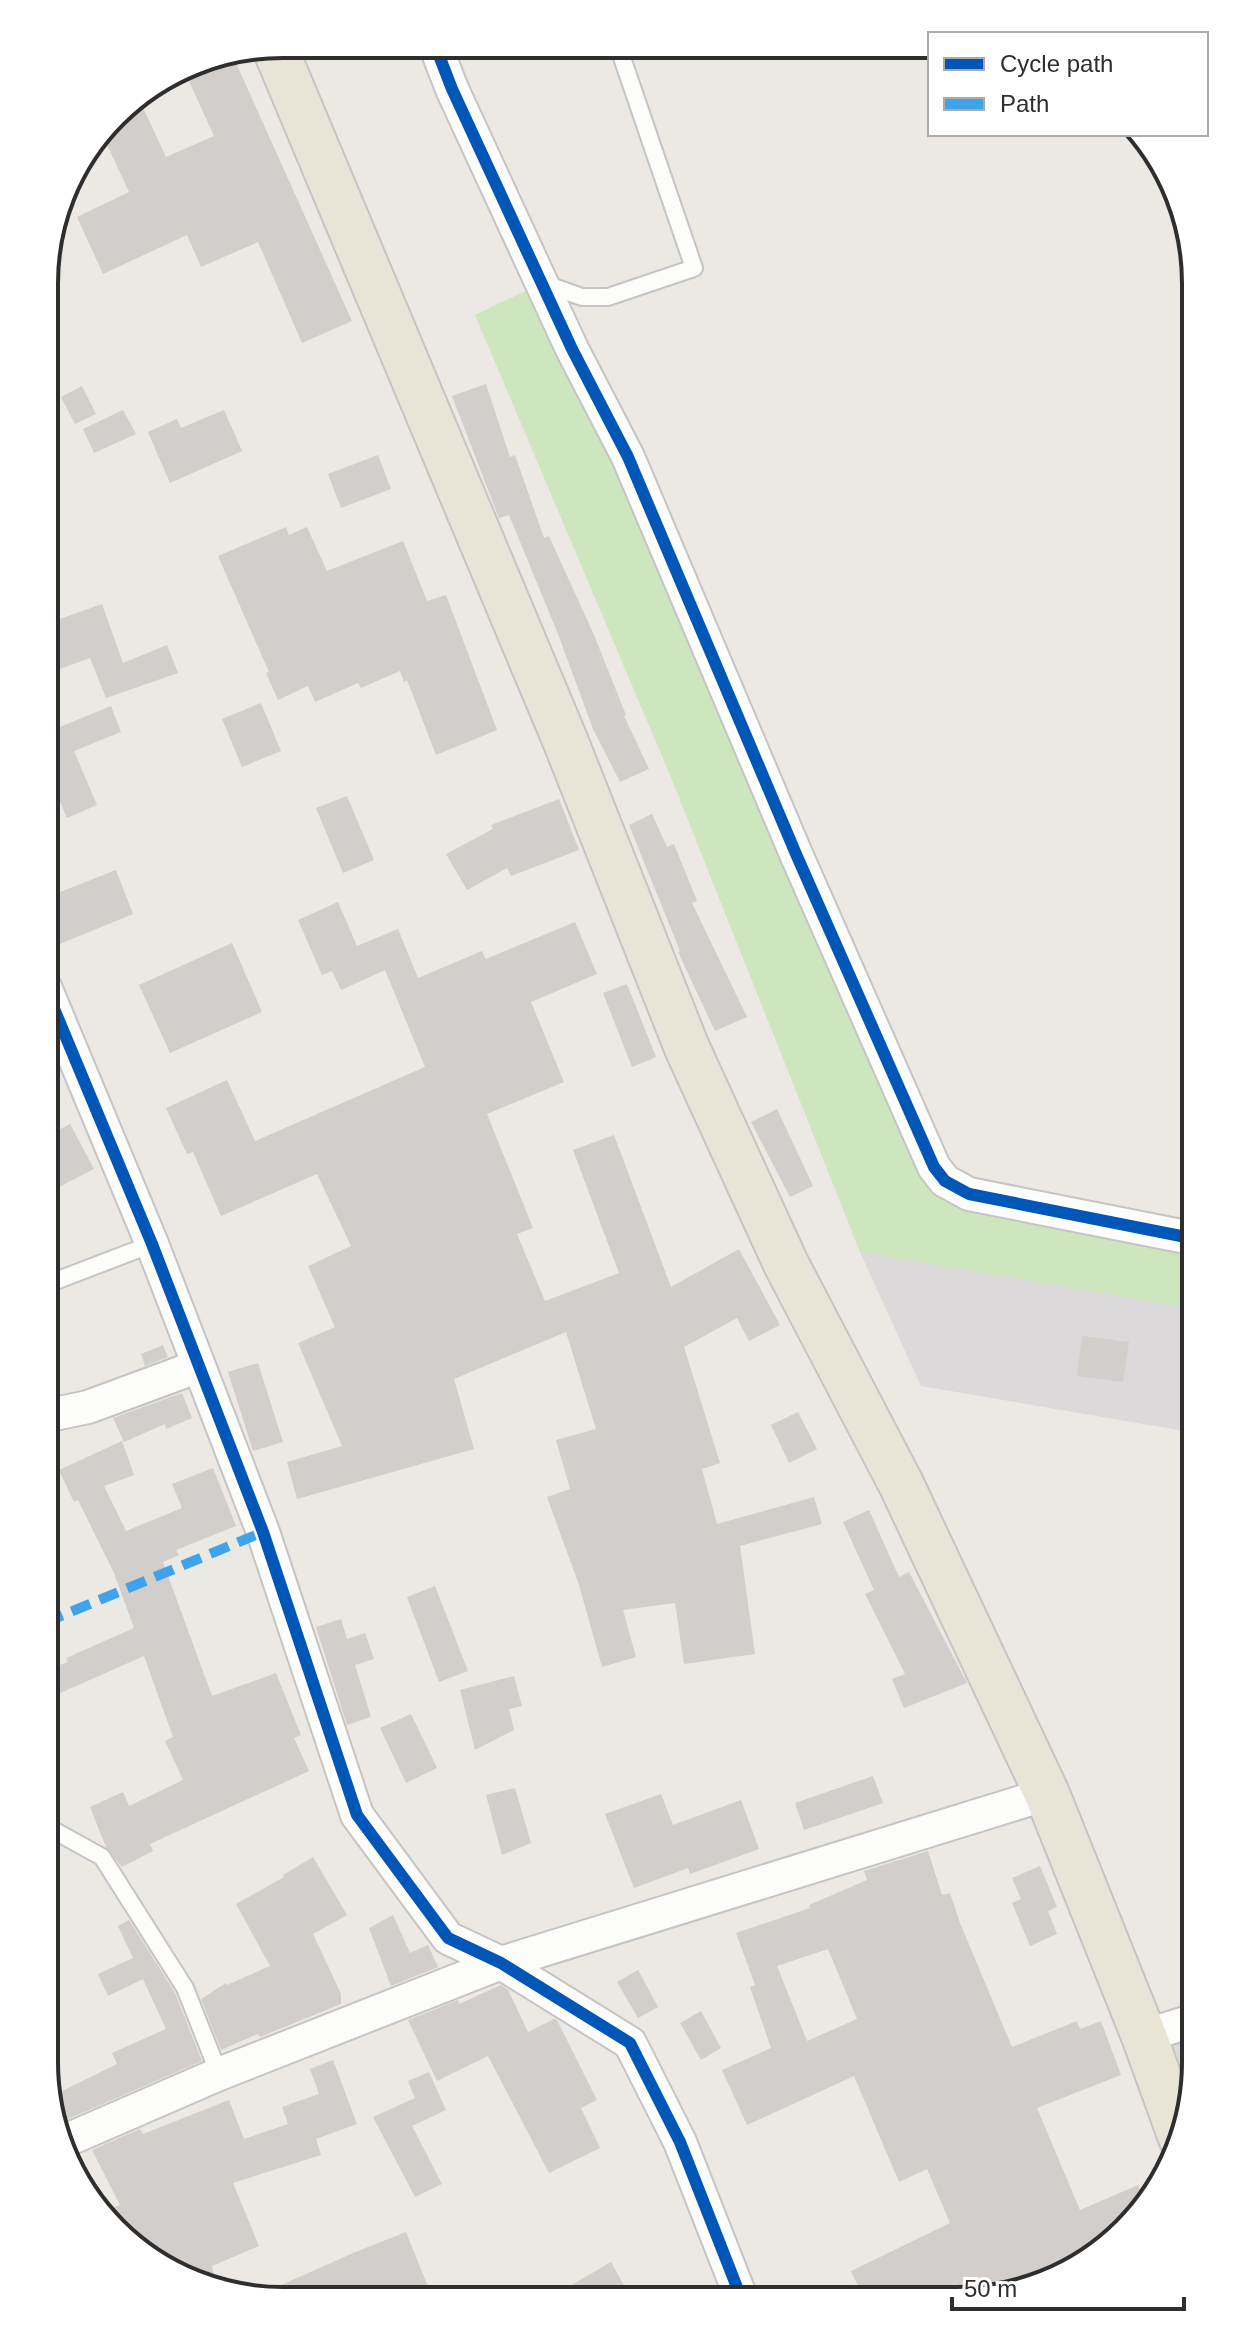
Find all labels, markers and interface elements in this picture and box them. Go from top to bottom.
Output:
legend [928,32,1208,136]
text: Cycle path [1000,50,1113,77]
text: Path [1000,90,1049,117]
scale bar [952,2261,1184,2311]
text: 50 m [964,2275,1017,2302]

